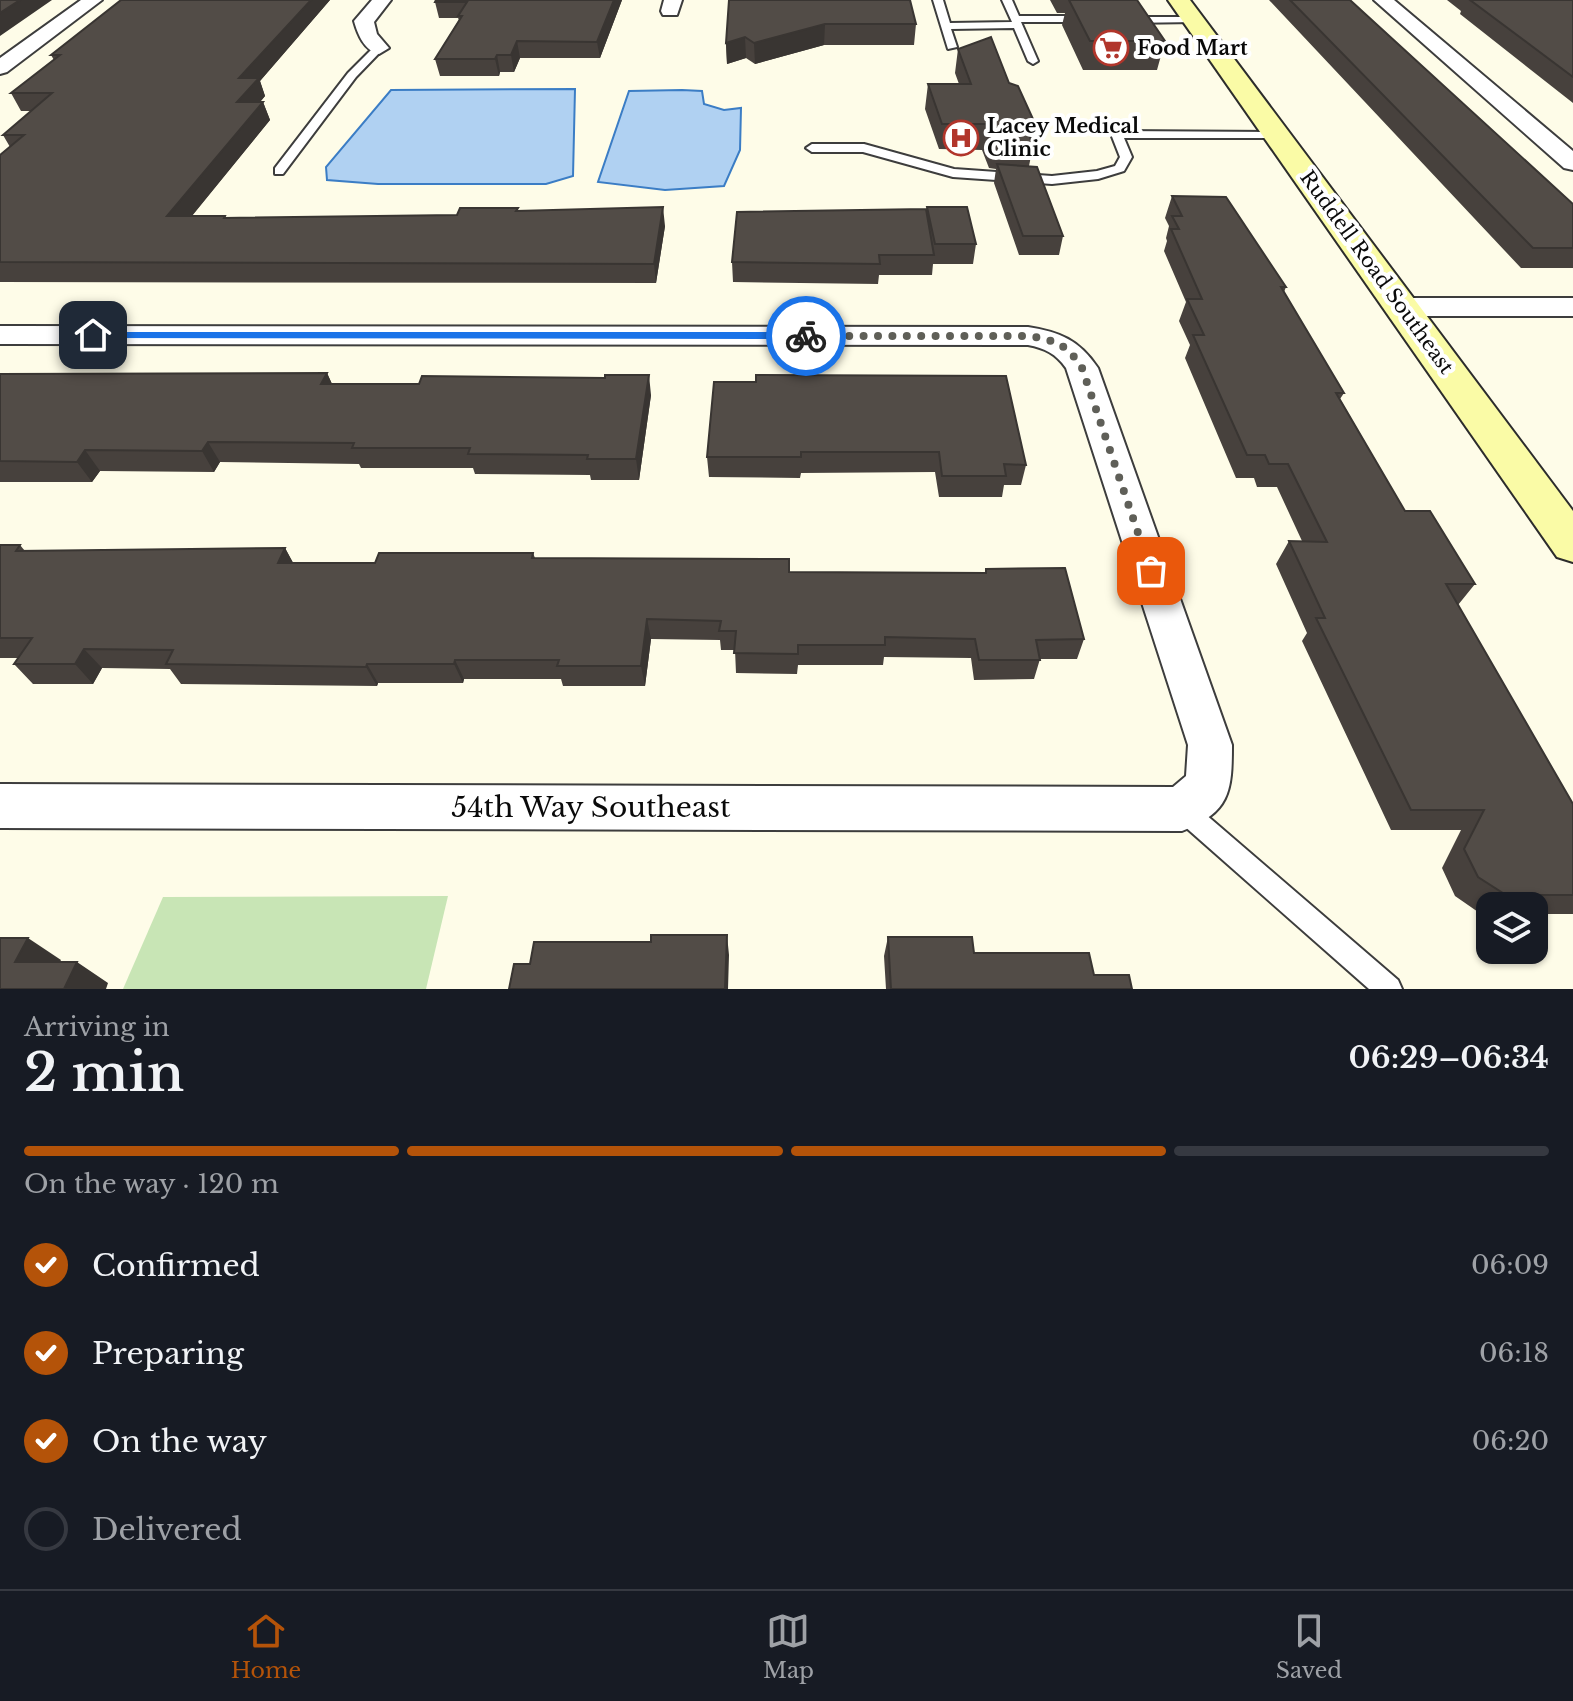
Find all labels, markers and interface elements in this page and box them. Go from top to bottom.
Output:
supermarket icon: Food Mart [1092,29,1130,67]
place label: Food Mart [1137,36,1248,60]
place label: Lacey Medical Clinic [987,114,1139,161]
hospital icon: Lacey Medical Clinic [942,119,980,157]
street label: Ruddell Road Southeast [1295,166,1459,379]
courier [766,296,846,376]
pin [59,301,127,369]
icon: home [71,313,115,357]
icon: bike [784,314,828,358]
pin [1117,537,1185,605]
icon: bag [1129,549,1173,593]
street label: 54th Way Southeast [451,790,731,825]
map controls [1476,892,1548,964]
button: layers [1476,892,1548,964]
text: Arriving in [24,1011,170,1043]
text: 06:29–06:34 [1349,1039,1549,1076]
text: 2 min [24,1041,184,1105]
text: On the way · 120 m [24,1168,279,1200]
icon: check [24,1243,68,1287]
text: Confirmed [92,1247,260,1284]
text: 06:09 [1471,1249,1549,1281]
icon: check [24,1331,68,1375]
text: Preparing [92,1335,244,1372]
text: 06:18 [1479,1337,1549,1369]
icon: check [24,1419,68,1463]
text: On the way [92,1423,267,1460]
text: 06:20 [1472,1425,1549,1457]
text: Delivered [92,1511,242,1548]
tab: Home [231,1609,301,1684]
tab: Map [763,1609,814,1684]
tab: Saved [1276,1609,1342,1684]

